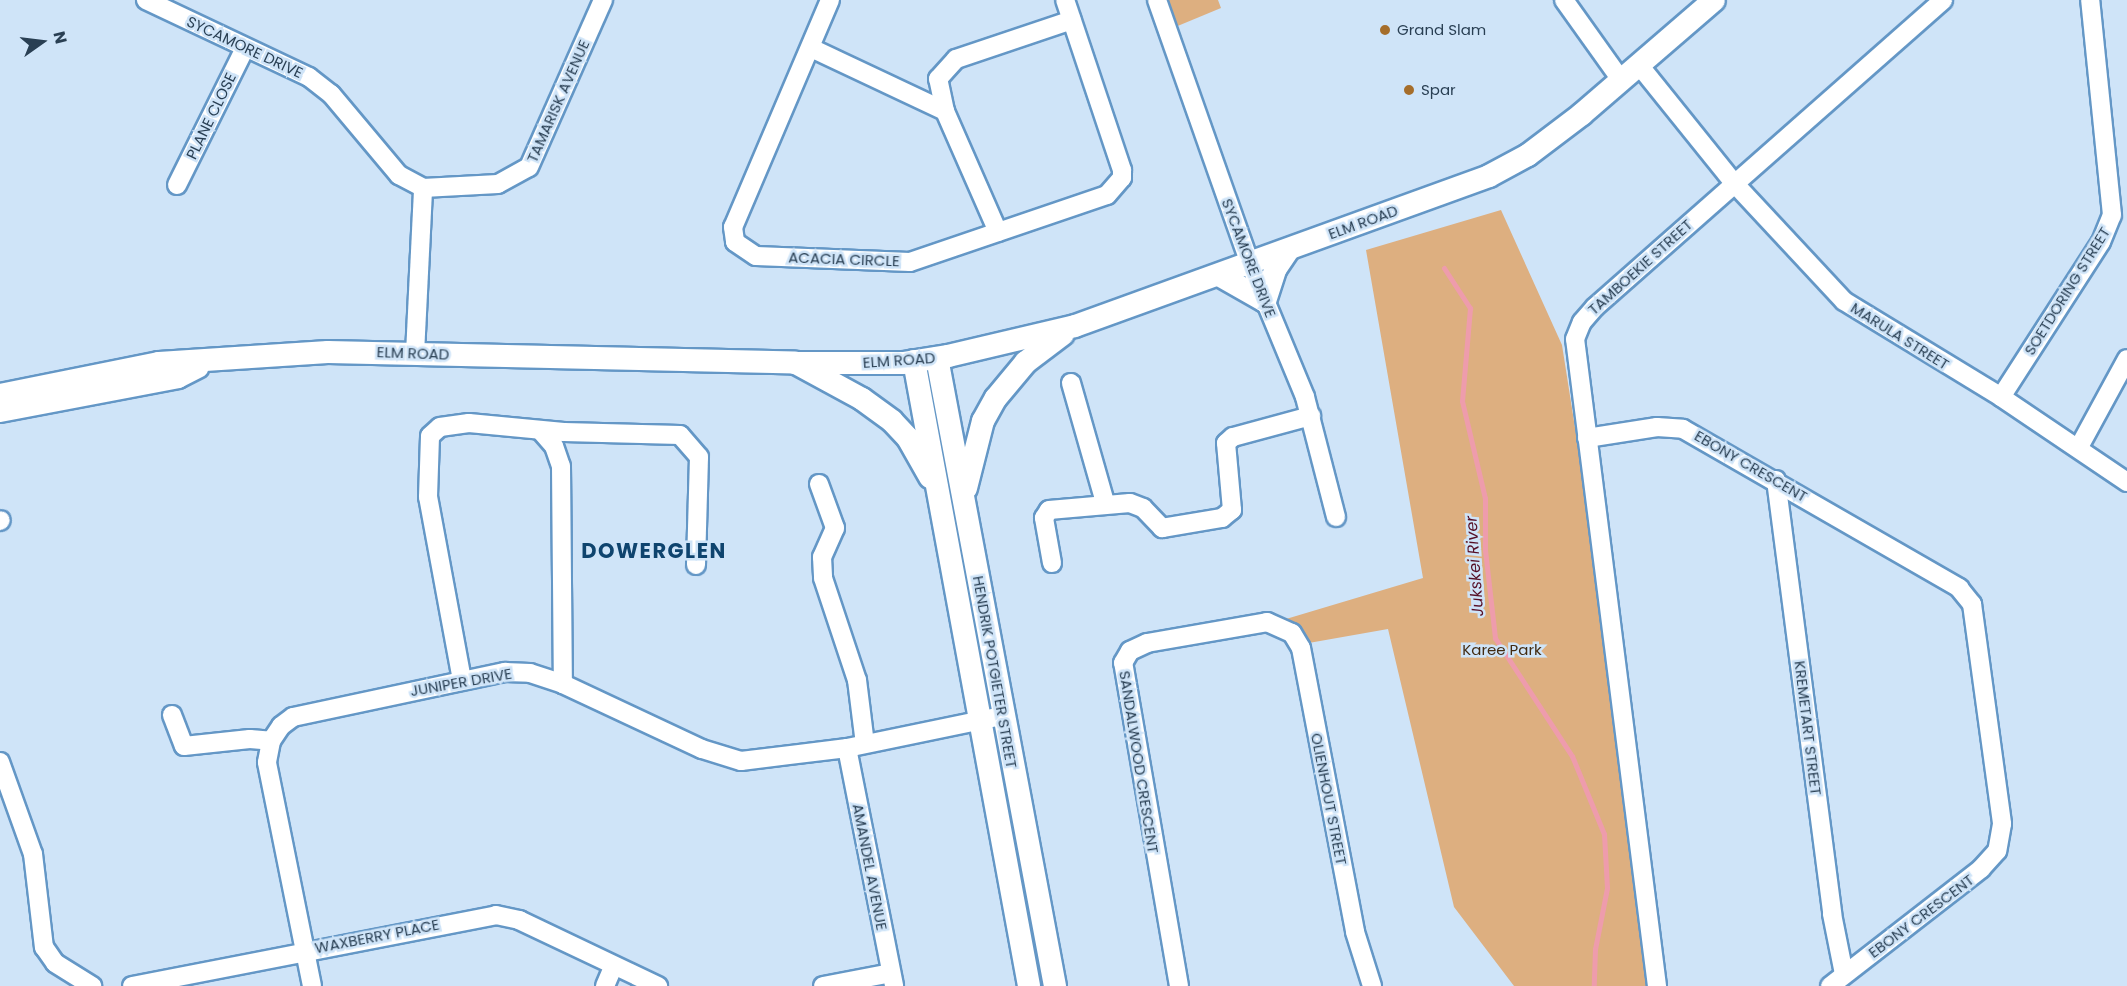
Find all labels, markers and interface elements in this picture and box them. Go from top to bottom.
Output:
north arrow [12,12,72,72]
street label: SYCAMORE DRIVE [184,12,306,82]
place label: Grand Slam [1397,21,1486,39]
marker: Grand Slam [1378,23,1392,37]
text: N [47,29,73,46]
street label: TAMARISK AVENUE [523,37,593,165]
street label: PLANE CLOSE [182,70,240,162]
place label: Spar [1421,81,1456,99]
marker: Spar [1402,83,1416,97]
street label: SYCAMORE DRIVE [1218,196,1280,320]
street label: ELM ROAD [1326,201,1400,243]
street label: TAMBOEKIE STREET [1584,216,1696,318]
street label: SOETDORING STREET [2020,224,2114,358]
street label: ACACIA CIRCLE [788,248,900,270]
street label: MARULA STREET [1848,299,1952,373]
street label: ELM ROAD [376,343,450,363]
street label: ELM ROAD [862,348,936,372]
street label: EBONY CRESCENT [1691,426,1811,506]
water label: Jukskei River [1462,515,1488,617]
district label: DOWERGLEN [581,538,727,564]
street label: HENDRIK POTGIETER STREET [969,574,1021,770]
park label: Karee Park [1462,641,1542,659]
street label: KREMETART STREET [1791,660,1825,796]
street label: JUNIPER DRIVE [409,664,513,700]
street label: SANDALWOOD CRESCENT [1116,669,1162,855]
street label: OLIENHOUT STREET [1307,731,1351,867]
street label: AMANDEL AVENUE [849,802,891,932]
street label: EBONY CRESCENT [1865,871,1977,961]
street label: WAXBERRY PLACE [313,915,441,957]

